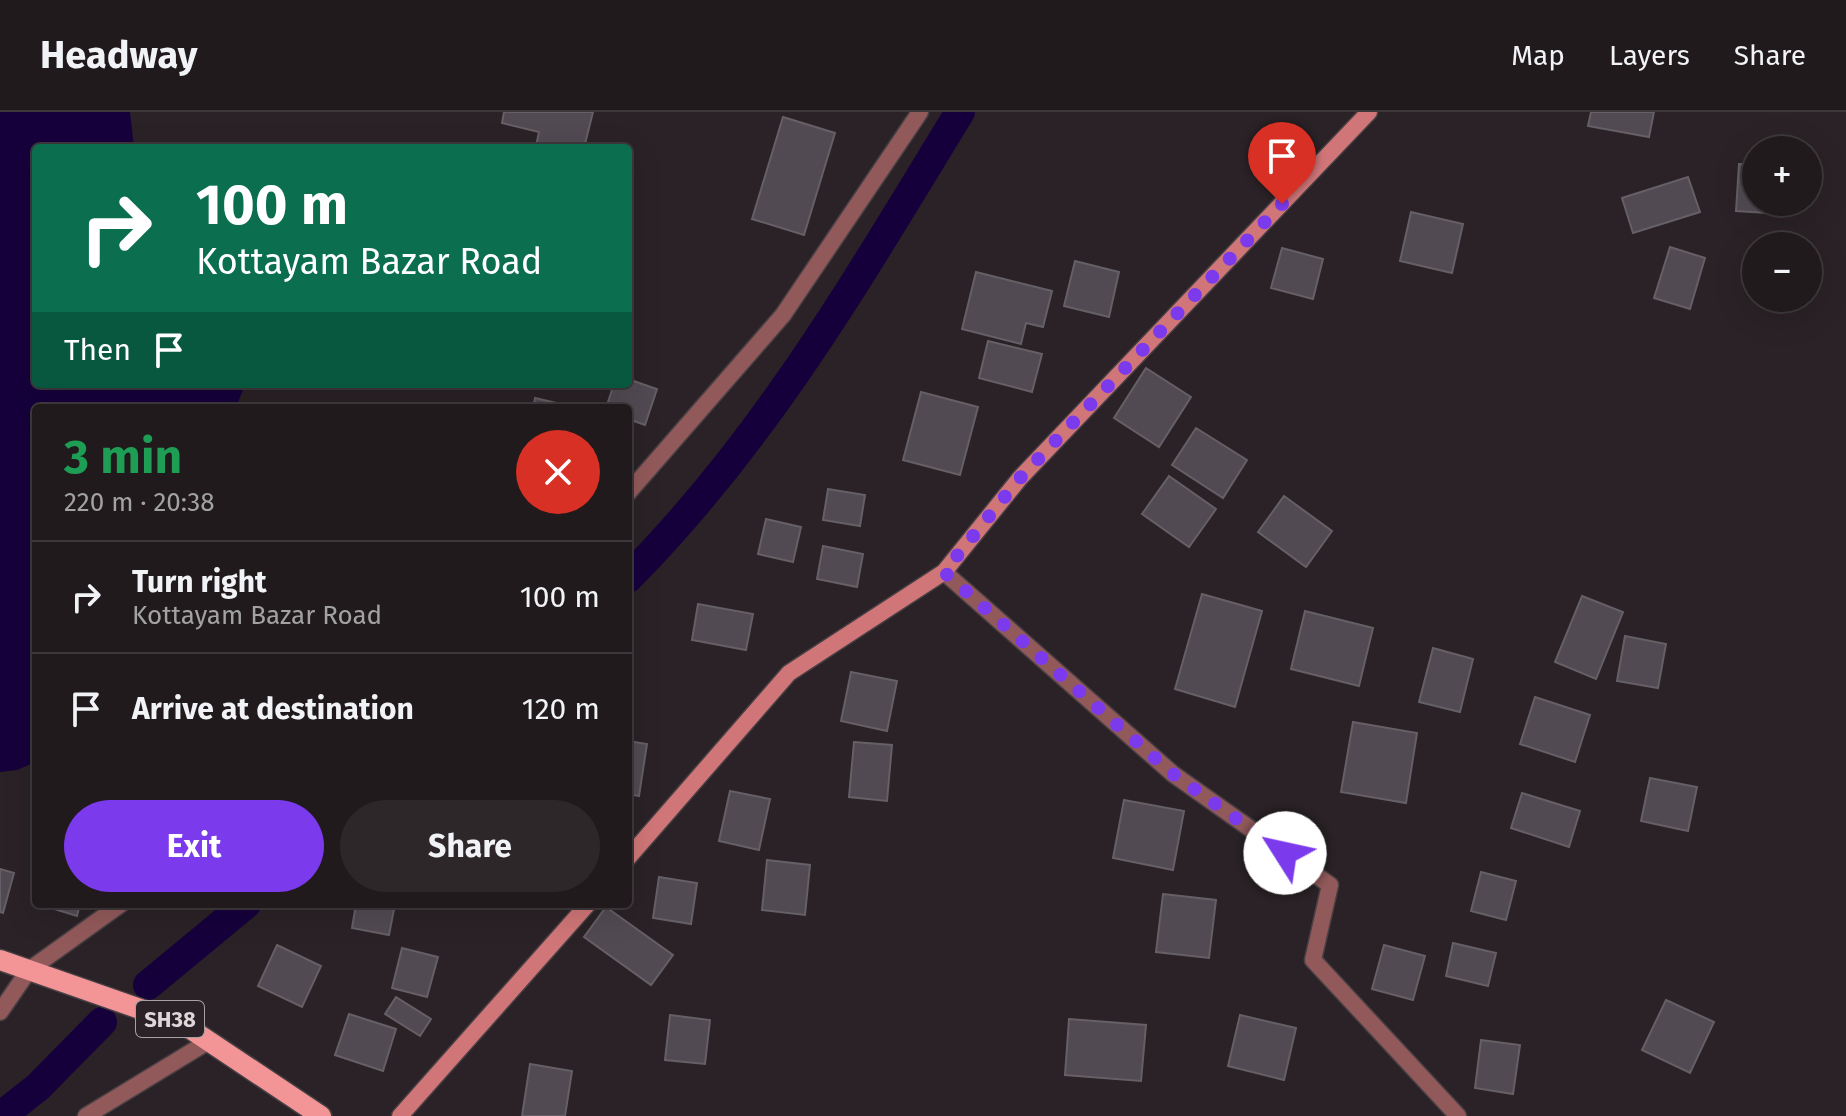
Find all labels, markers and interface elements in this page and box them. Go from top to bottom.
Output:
text: Headway [40,32,197,78]
text: Map [1511,39,1565,72]
text: Layers [1609,39,1690,72]
text: Share [1734,39,1806,72]
pin [1248,122,1316,204]
icon: arrive [1260,134,1304,178]
map controls [1742,136,1822,312]
button: + [1742,136,1822,216]
text: 100 m [196,172,348,239]
icon: right [64,176,168,280]
button: − [1742,232,1822,312]
text: Kottayam Bazar Road [196,240,542,284]
icon: arrive [147,328,191,372]
text: Then [64,332,131,368]
text: 3 min [64,428,182,486]
button: close [516,430,600,514]
text: 220 m · 20:38 [64,487,215,518]
text: Turn right [132,564,267,600]
icon: right [64,575,108,619]
text: 100 m [520,579,600,615]
text: Kottayam Bazar Road [132,600,382,631]
icon: arrive [64,687,108,731]
text: Arrive at destination [132,691,414,727]
text: 120 m [522,691,600,727]
button: Exit [64,800,324,892]
button: Share [340,800,600,892]
position arrow [1243,811,1327,895]
road number: SH38 [136,1001,204,1037]

